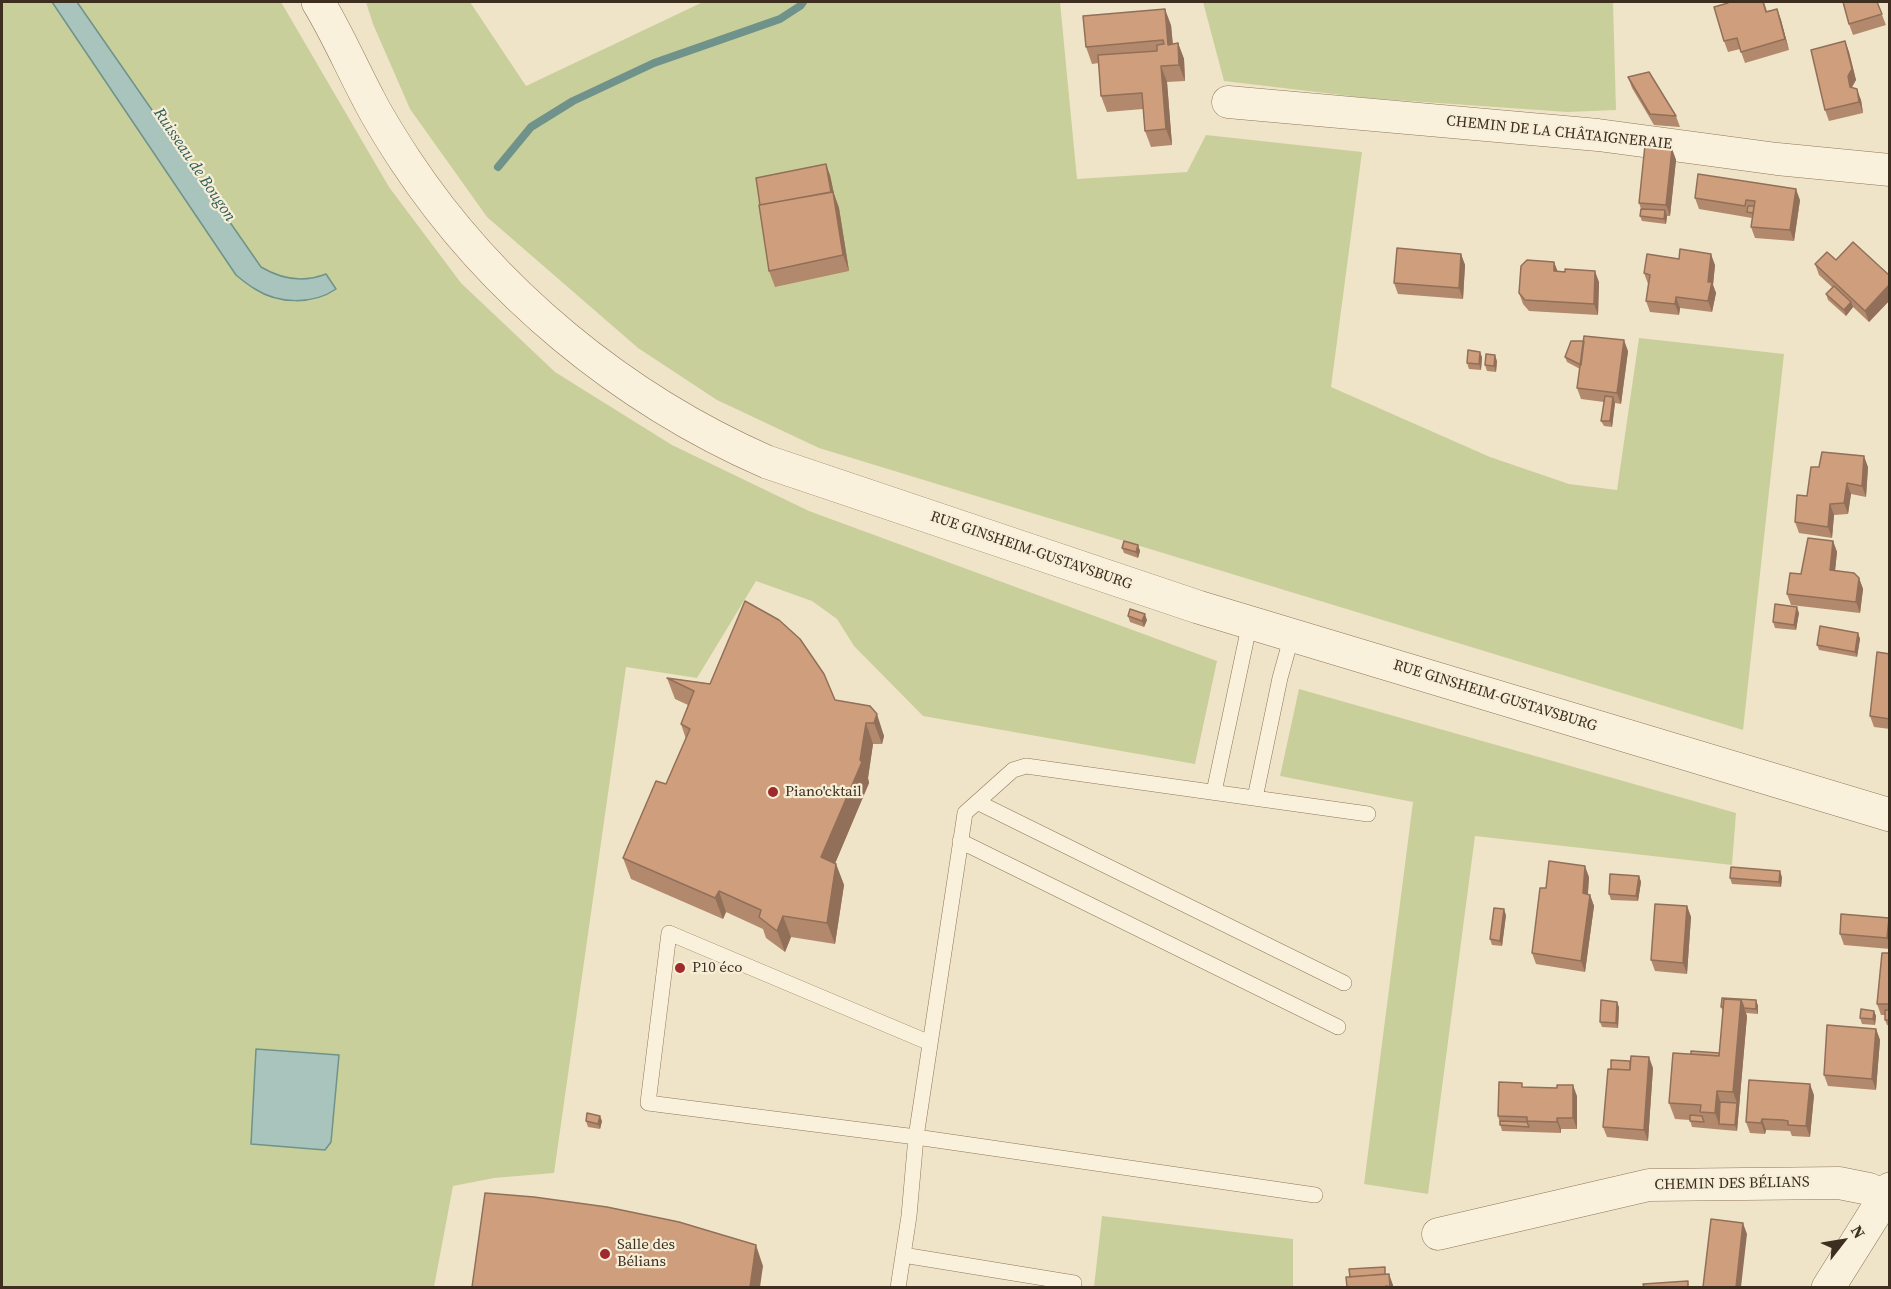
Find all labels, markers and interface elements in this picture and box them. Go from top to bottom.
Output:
water label: Ruisseau de Bougon [149,104,239,226]
street label: CHEMIN DE LA CHÂTAIGNERAIE [1445,112,1673,154]
street label: RUE GINSHEIM-GUSTAVSBURG [928,508,1134,594]
street label: RUE GINSHEIM-GUSTAVSBURG [1391,656,1599,736]
place label: Piano'cktail [785,783,862,801]
marker: Piano'cktail [766,785,780,799]
place label: P10 éco [692,959,743,977]
marker: P10 éco [673,961,687,975]
street label: CHEMIN DES BÉLIANS [1654,1174,1810,1194]
north arrow [1813,1211,1873,1271]
text: N [1846,1221,1871,1242]
place label: Salle des Bélians [617,1236,675,1271]
marker: Salle des Bélians [598,1247,612,1261]

